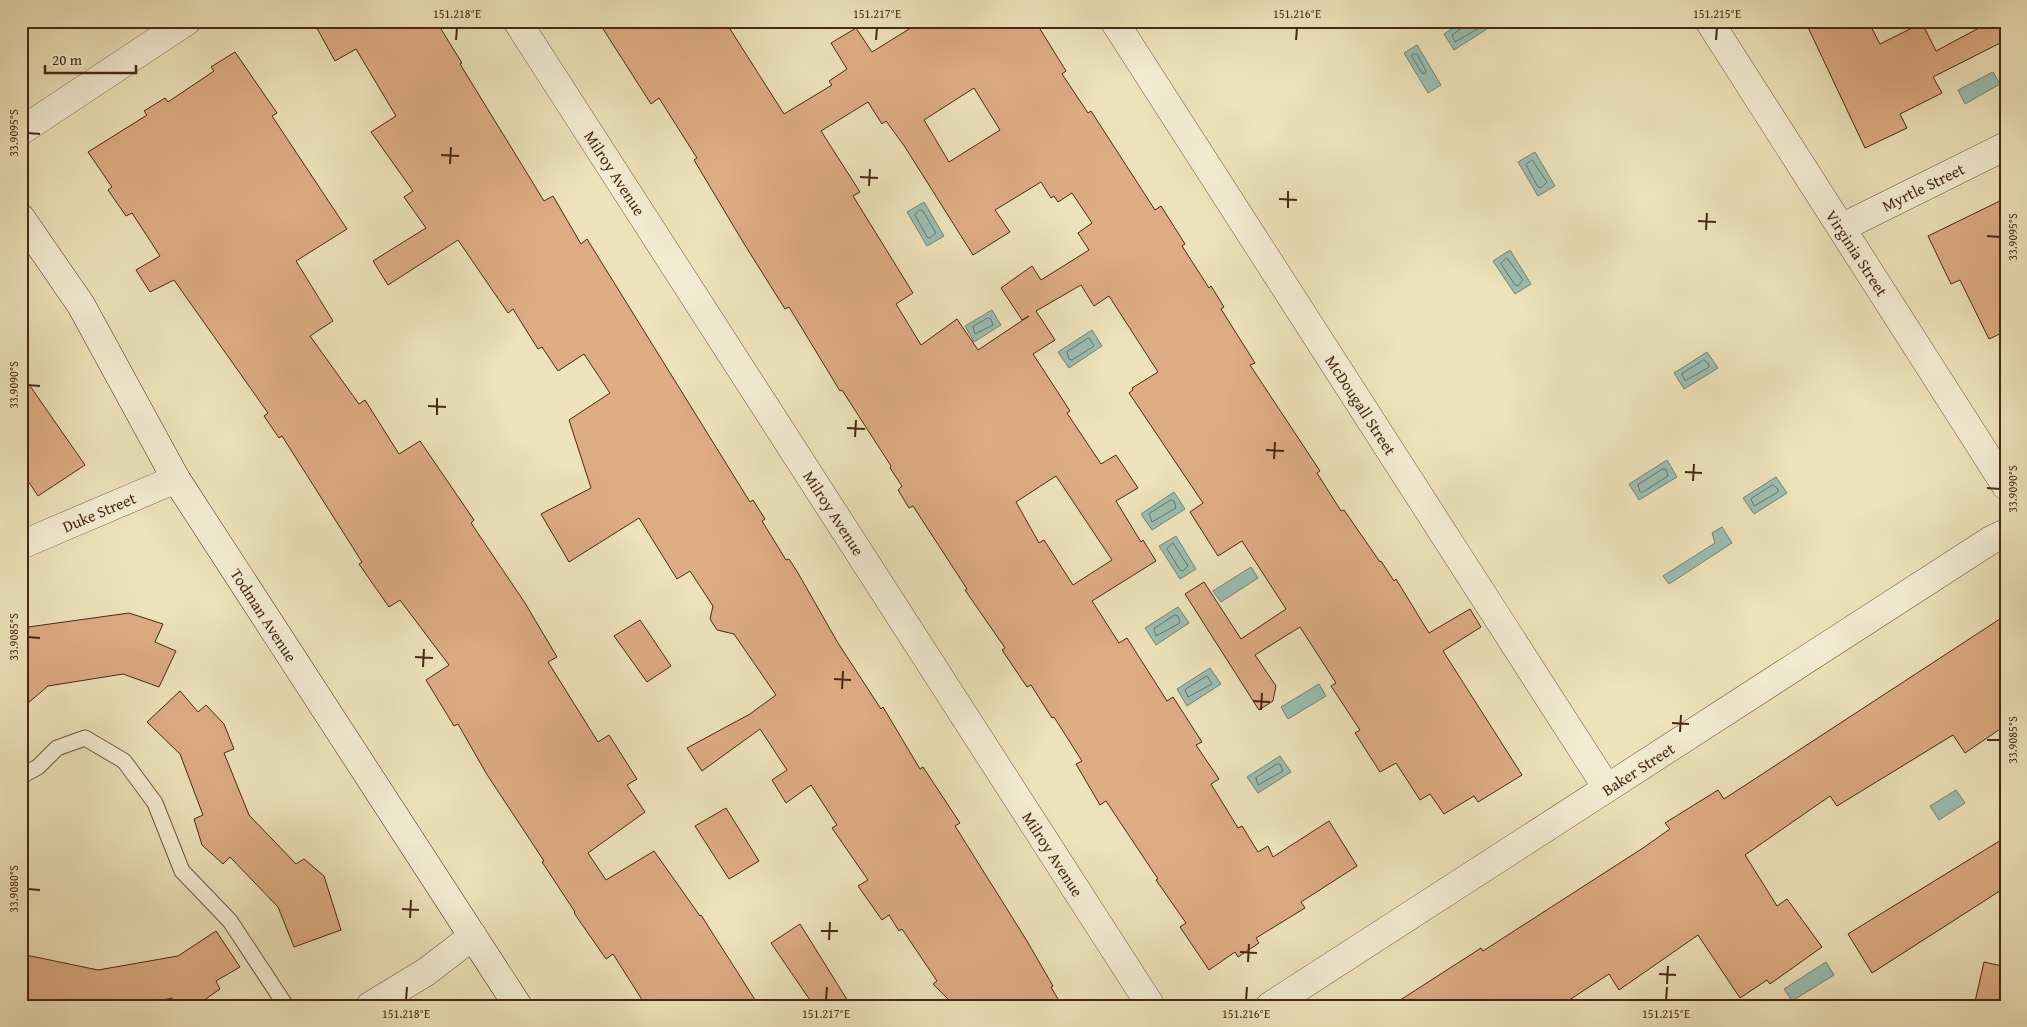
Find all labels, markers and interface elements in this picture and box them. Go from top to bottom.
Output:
text: 151.218°E [433,5,481,22]
text: 151.217°E [853,5,901,22]
text: 151.216°E [1273,5,1321,22]
text: 151.215°E [1693,5,1741,22]
scale bar [45,42,136,74]
text: 20 m [52,49,83,70]
text: 33.9095°S [5,109,22,157]
street label: Milroy Avenue [578,126,652,220]
street label: Myrtle Street [1878,156,1969,217]
street label: Virginia Street [1820,205,1894,301]
text: 33.9095°S [2004,213,2021,261]
street label: McDougall Street [1320,350,1403,460]
text: 33.9090°S [5,361,22,409]
text: 33.9090°S [2004,465,2021,513]
street label: Milroy Avenue [797,466,871,560]
street label: Duke Street [59,486,140,538]
street label: Todman Avenue [225,563,303,667]
text: 33.9085°S [5,613,22,661]
text: 33.9085°S [2004,716,2021,764]
street label: Baker Street [1597,736,1679,802]
street label: Milroy Avenue [1016,807,1090,901]
text: 33.9080°S [5,865,22,913]
text: 151.218°E [382,1005,430,1022]
text: 151.217°E [802,1005,850,1022]
text: 151.216°E [1222,1005,1270,1022]
text: 151.215°E [1642,1005,1690,1022]

